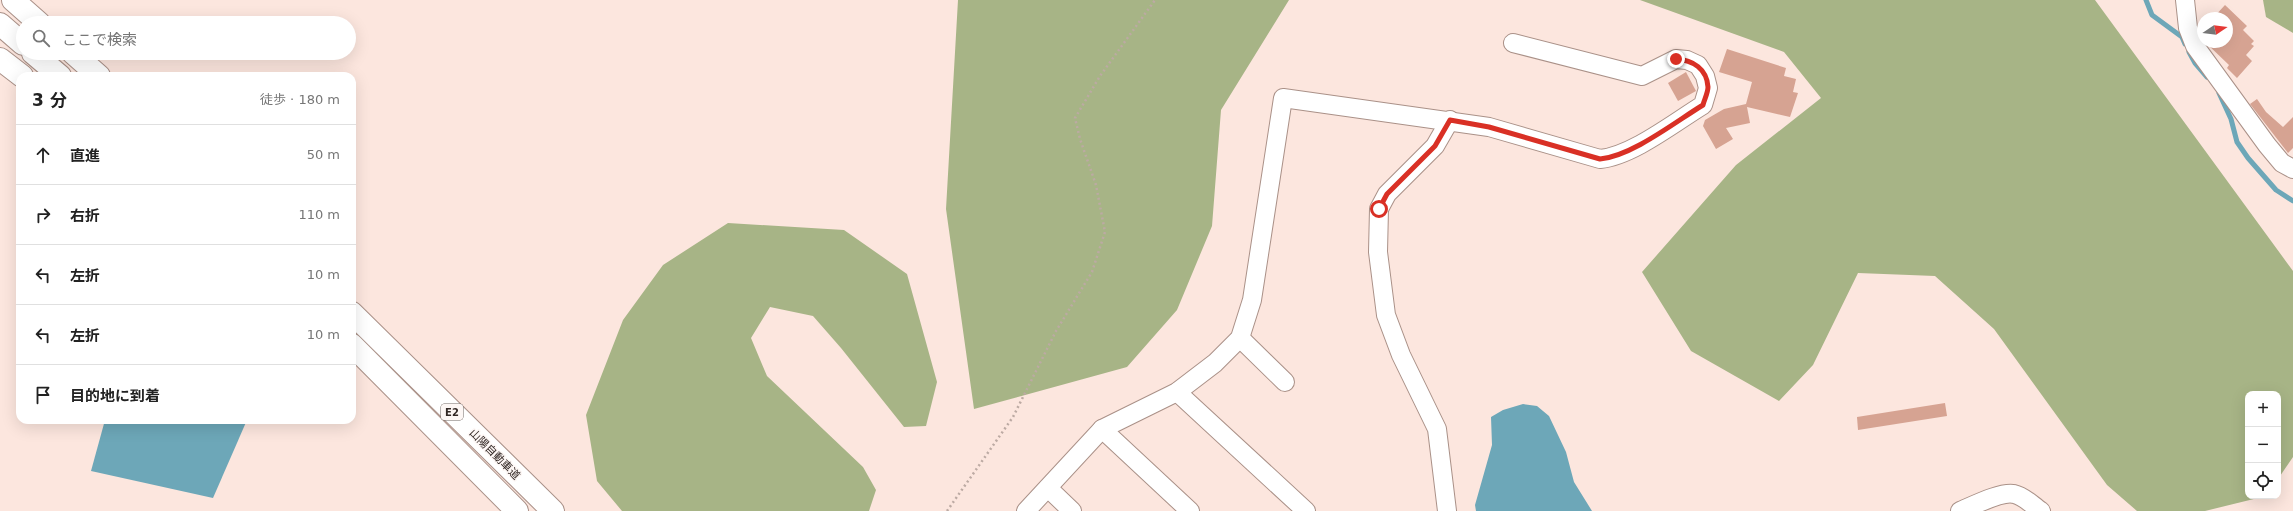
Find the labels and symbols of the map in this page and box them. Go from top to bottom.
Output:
north arrow [2197,12,2233,48]
route end [1667,50,1685,68]
route start [1370,200,1388,218]
road number: E2 [441,404,463,420]
street label: 山陽自動車道 [467,426,523,482]

